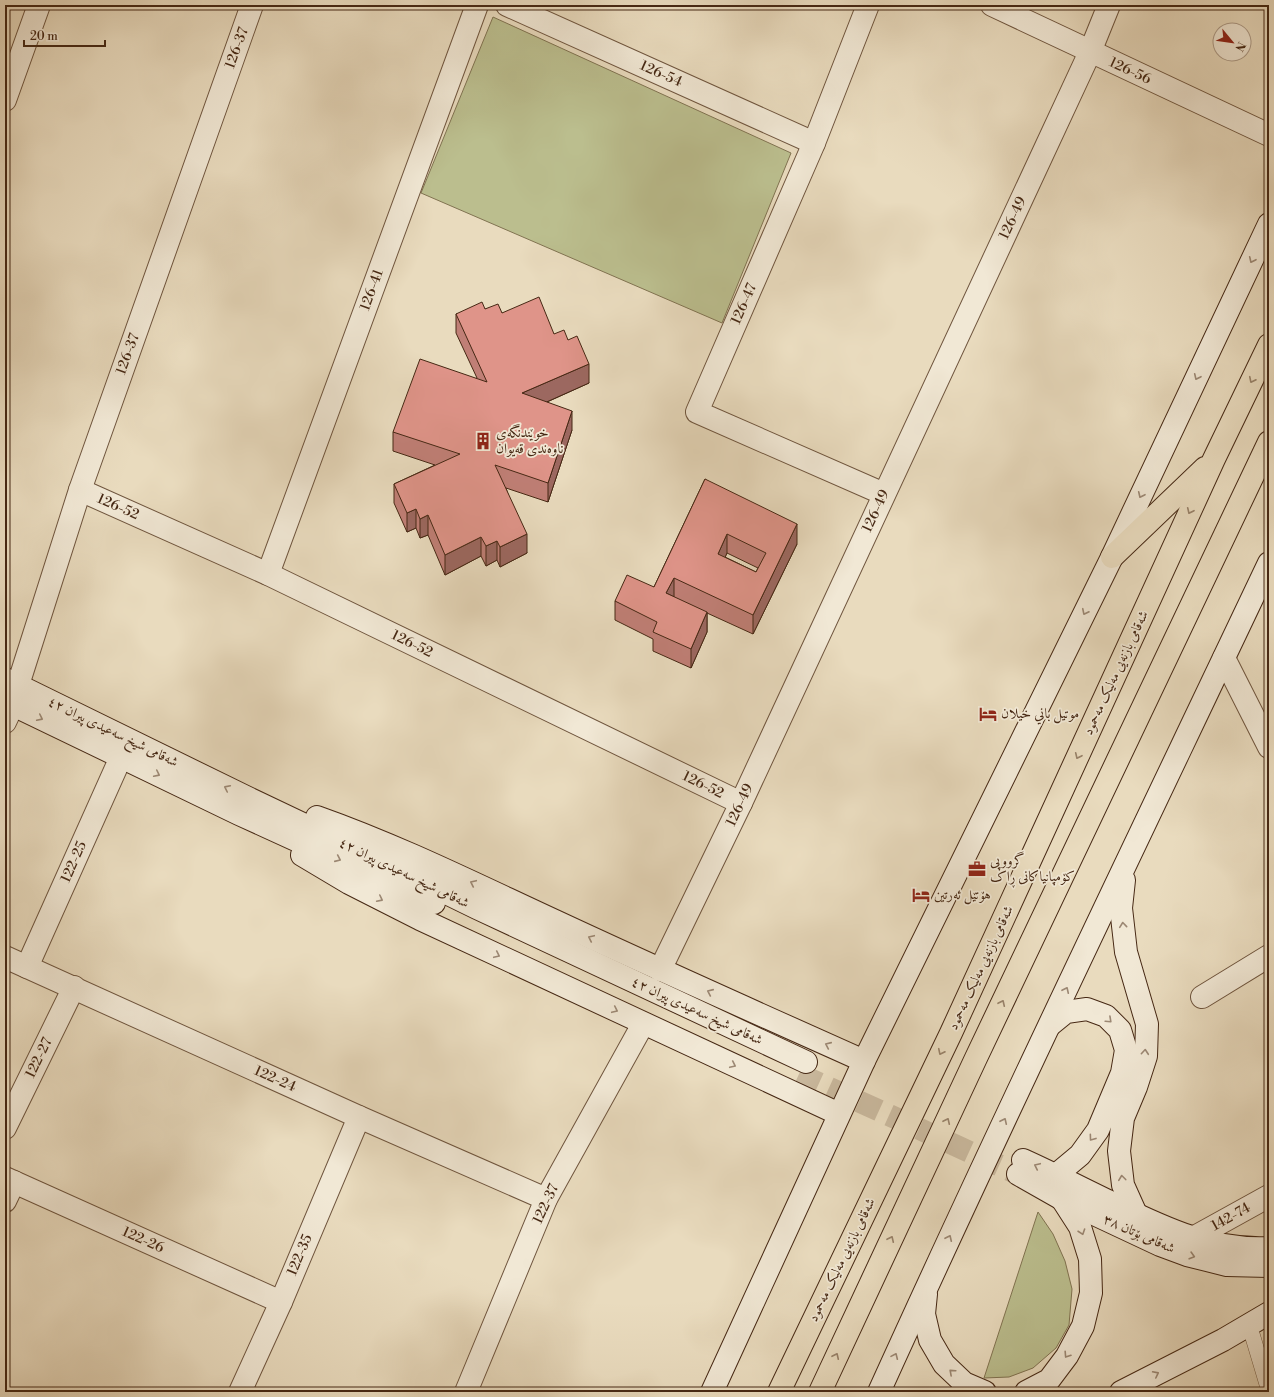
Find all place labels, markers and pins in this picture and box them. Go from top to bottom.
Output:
place label: خوێندنگەی ناوەندی قەیوان [496,424,564,458]
building icon: خوێندنگەی ناوەندی قەیوان [473,431,493,451]
hotel icon: موتيل باني خيلان [978,704,998,724]
place label: موتيل باني خيلان [1001,705,1079,725]
place label: گرووپی کۆمپانیاکانی ڕاک [990,851,1075,888]
office icon: گرووپی کۆمپانیاکانی ڕاک [967,859,987,879]
hotel icon: هۆتێل ئەرتین [911,885,931,905]
place label: هۆتێل ئەرتین [934,886,991,905]

